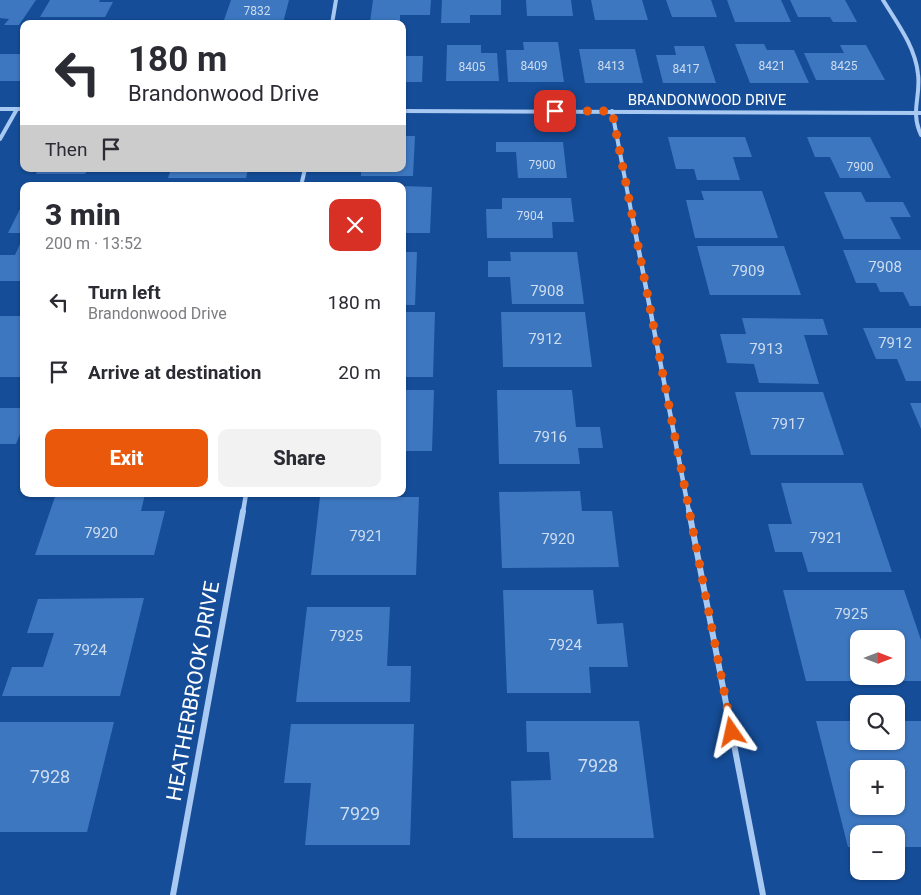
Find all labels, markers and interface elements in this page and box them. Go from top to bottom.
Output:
house number: 7832 [244,4,271,18]
text: 180 m [128,39,227,80]
icon: left [45,40,110,105]
house number: 8409 [521,59,547,73]
house number: 8413 [598,59,624,73]
house number: 8421 [759,59,785,73]
house number: 8425 [831,59,858,73]
house number: 8405 [459,60,486,74]
house number: 8417 [673,62,700,76]
text: Brandonwood Drive [128,81,319,106]
pin [534,90,576,132]
street label: BRANDONWOOD DRIVE [628,91,787,109]
icon: arrive [541,97,569,125]
icon: arrive [97,135,125,163]
text: Then [45,138,87,161]
house number: 7900 [529,158,556,172]
house number: 7900 [847,160,874,174]
text: 3 min [45,197,121,232]
button: close [329,199,381,251]
house number: 7904 [517,209,544,223]
text: 200 m · 13:52 [45,234,142,253]
house number: 7908 [868,258,902,276]
house number: 7909 [731,262,765,280]
text: Turn left [88,281,161,304]
house number: 7908 [530,282,564,300]
icon: left [45,288,73,316]
text: 180 m [328,291,381,314]
text: Brandonwood Drive [88,304,227,323]
house number: 7912 [528,330,562,348]
house number: 7912 [878,334,912,352]
house number: 7913 [749,340,783,358]
icon: arrive [45,358,73,386]
text: Arrive at destination [88,361,261,384]
text: 20 m [338,361,381,384]
house number: 7917 [771,415,805,433]
house number: 7916 [533,428,567,446]
button: Exit [45,429,208,487]
button: Share [218,429,381,487]
house number: 7920 [84,524,118,542]
house number: 7921 [349,527,383,545]
house number: 7921 [809,529,843,547]
house number: 7920 [541,530,575,548]
street label: HEATHERBROOK DRIVE [162,579,224,803]
house number: 7925 [834,605,868,623]
house number: 7925 [329,627,363,645]
north arrow [850,630,905,685]
map controls [850,630,905,880]
house number: 7924 [548,636,582,654]
house number: 7924 [73,641,107,659]
button: search [850,695,905,750]
position arrow [705,705,757,757]
house number: 7928 [578,755,618,776]
button: + [850,760,905,815]
house number: 7928 [30,766,70,787]
house number: 7929 [340,803,380,824]
button: − [850,825,905,880]

